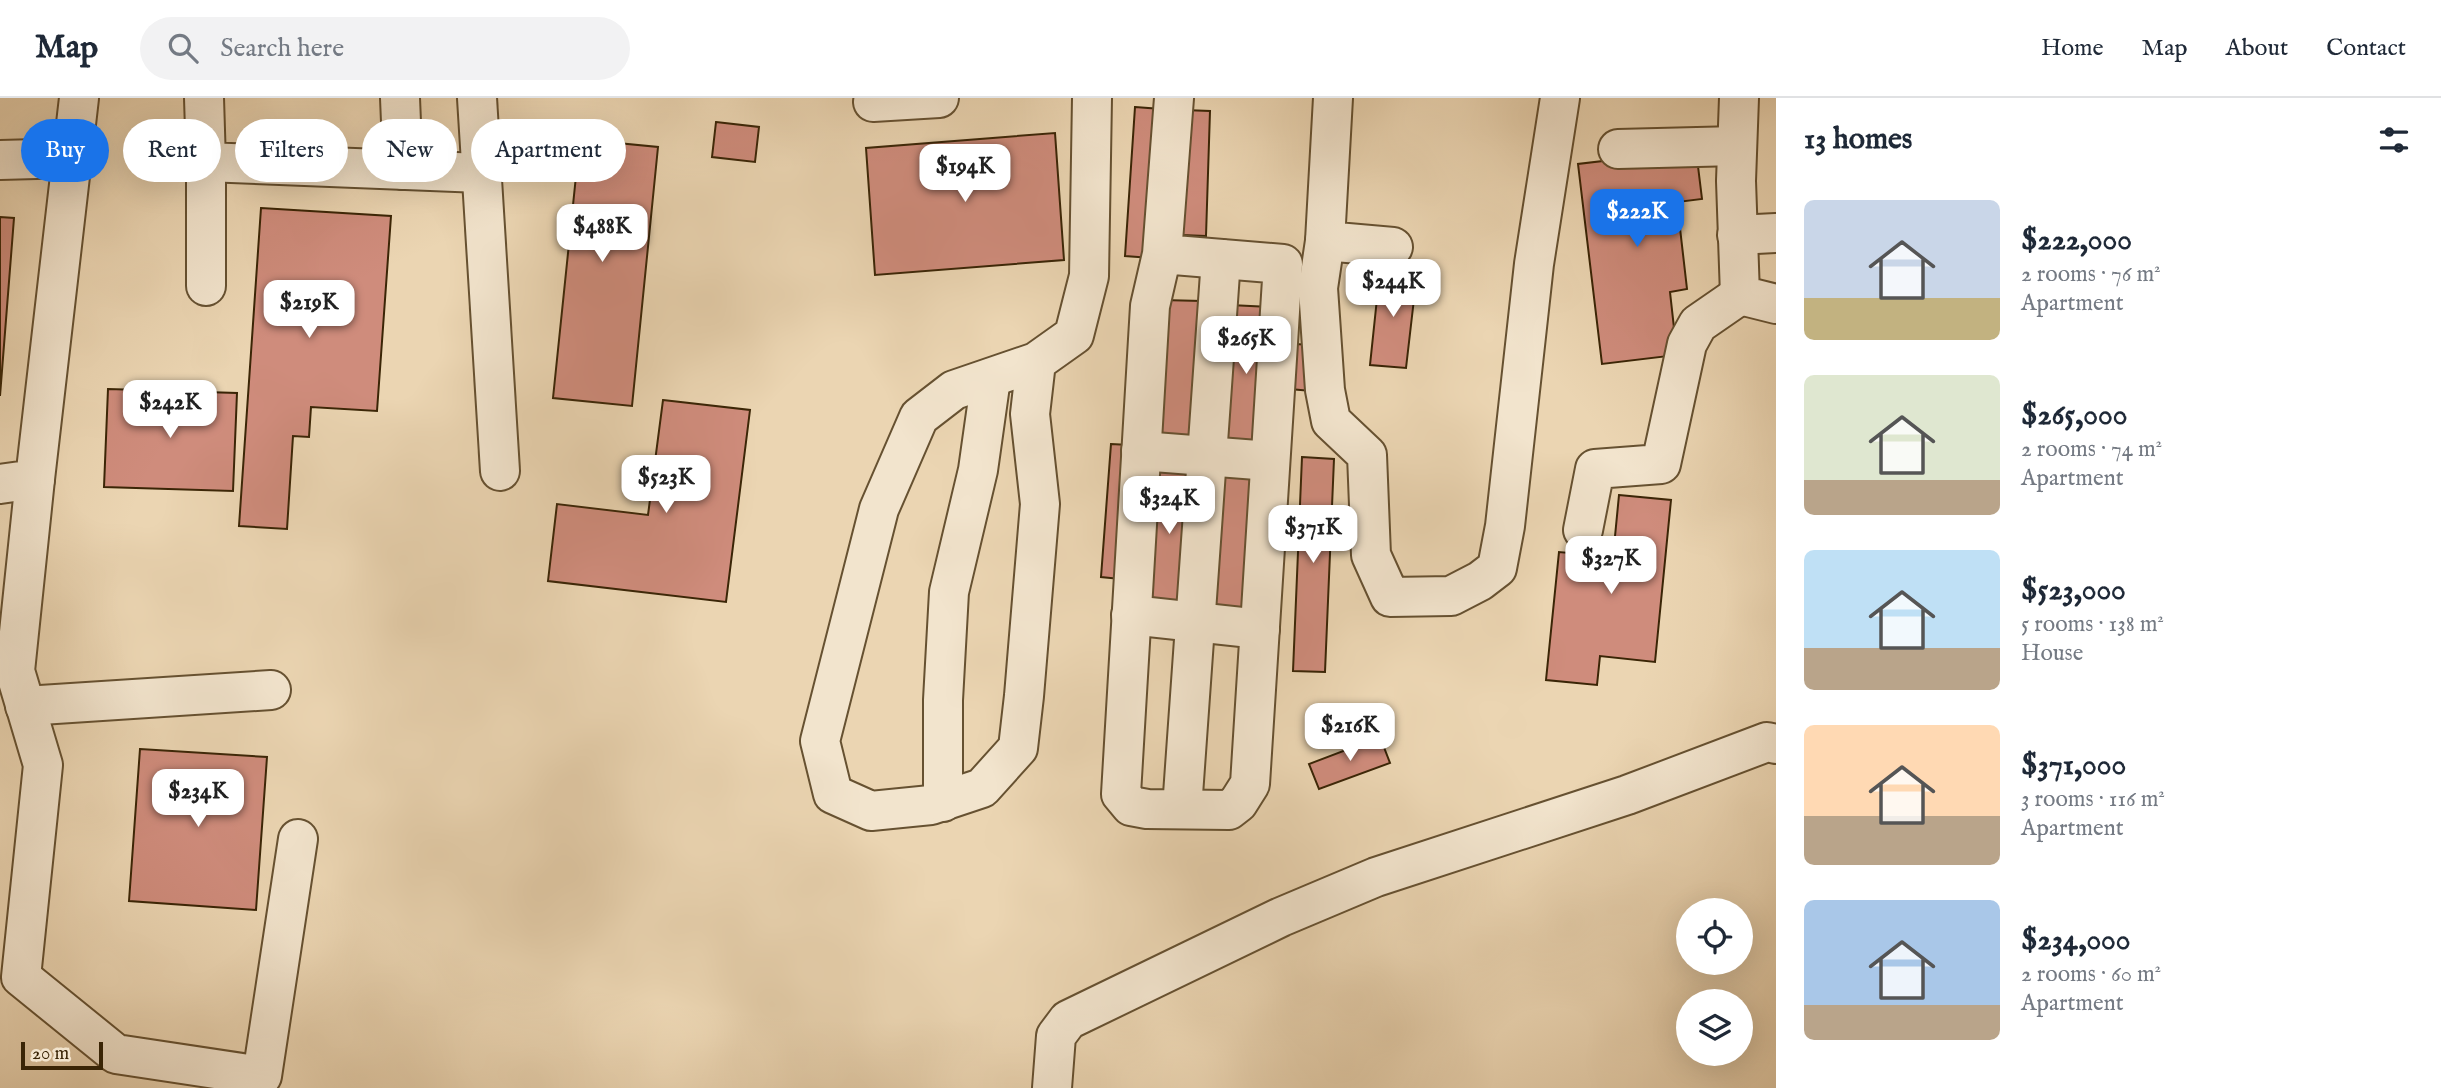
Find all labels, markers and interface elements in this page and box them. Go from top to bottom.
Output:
search box [140,17,630,80]
text: Map [35,27,98,69]
icon: search [164,29,202,67]
text: Search here [220,32,344,65]
text: Home [2041,33,2104,64]
text: Map [2142,33,2188,64]
text: About [2226,33,2288,64]
text: Contact [2326,33,2406,64]
chip: Buy [21,119,109,182]
chip: Rent [123,119,221,182]
chip: Filters [235,119,348,182]
chip: New [362,119,457,182]
chip: Apartment [471,119,626,182]
text: 13 homes [1804,121,1912,159]
icon: filters [2375,121,2413,159]
pin: $194K [916,144,1014,204]
text: $194K [935,152,995,181]
pin: $222K [1588,190,1686,249]
text: $222K [1606,197,1668,226]
pin: $488K [553,204,651,264]
text: $488K [573,212,631,241]
text: $222,000 [2021,222,2132,260]
icon: home [1860,228,1944,312]
pin: $244K [1344,260,1442,319]
text: 2 rooms · 76 m² [2021,260,2161,289]
text: $244K [1362,267,1424,296]
pin: $219K [260,280,358,340]
text: $219K [280,288,338,317]
text: Apartment [2021,289,2124,318]
pin: $265K [1197,316,1295,376]
text: $265K [1217,324,1275,353]
pin: $242K [121,380,219,440]
text: $242K [139,388,201,417]
text: $265,000 [2021,397,2127,435]
icon: home [1860,403,1944,487]
text: 2 rooms · 74 m² [2021,435,2162,464]
pin: $523K [617,456,715,515]
text: $523K [637,463,695,492]
text: Apartment [2021,464,2124,493]
pin: $324K [1120,476,1218,536]
text: $324K [1139,484,1199,513]
pin: $371K [1264,505,1362,565]
text: $371K [1284,513,1342,542]
pin: $327K [1562,536,1660,596]
text: $327K [1581,544,1641,573]
text: $523,000 [2021,572,2126,610]
icon: home [1860,578,1944,662]
text: 5 rooms · 138 m² [2021,610,2164,639]
text: House [2021,639,2083,668]
pin: $216K [1301,704,1399,763]
text: $216K [1321,711,1379,740]
text: $371,000 [2021,747,2126,785]
icon: home [1860,753,1944,837]
pin: $234K [149,770,247,829]
text: $234K [168,777,228,806]
text: 3 rooms · 116 m² [2021,785,2165,814]
text: Apartment [2021,814,2124,843]
map controls [1676,898,1753,1066]
button: locate [1676,898,1753,975]
text: $234,000 [2021,922,2131,960]
icon: home [1860,928,1944,1012]
text: 2 rooms · 60 m² [2021,960,2161,989]
button: layers [1676,989,1753,1066]
text: Apartment [2021,989,2124,1018]
scale bar [21,1039,103,1071]
text: 20 m [32,1042,69,1066]

